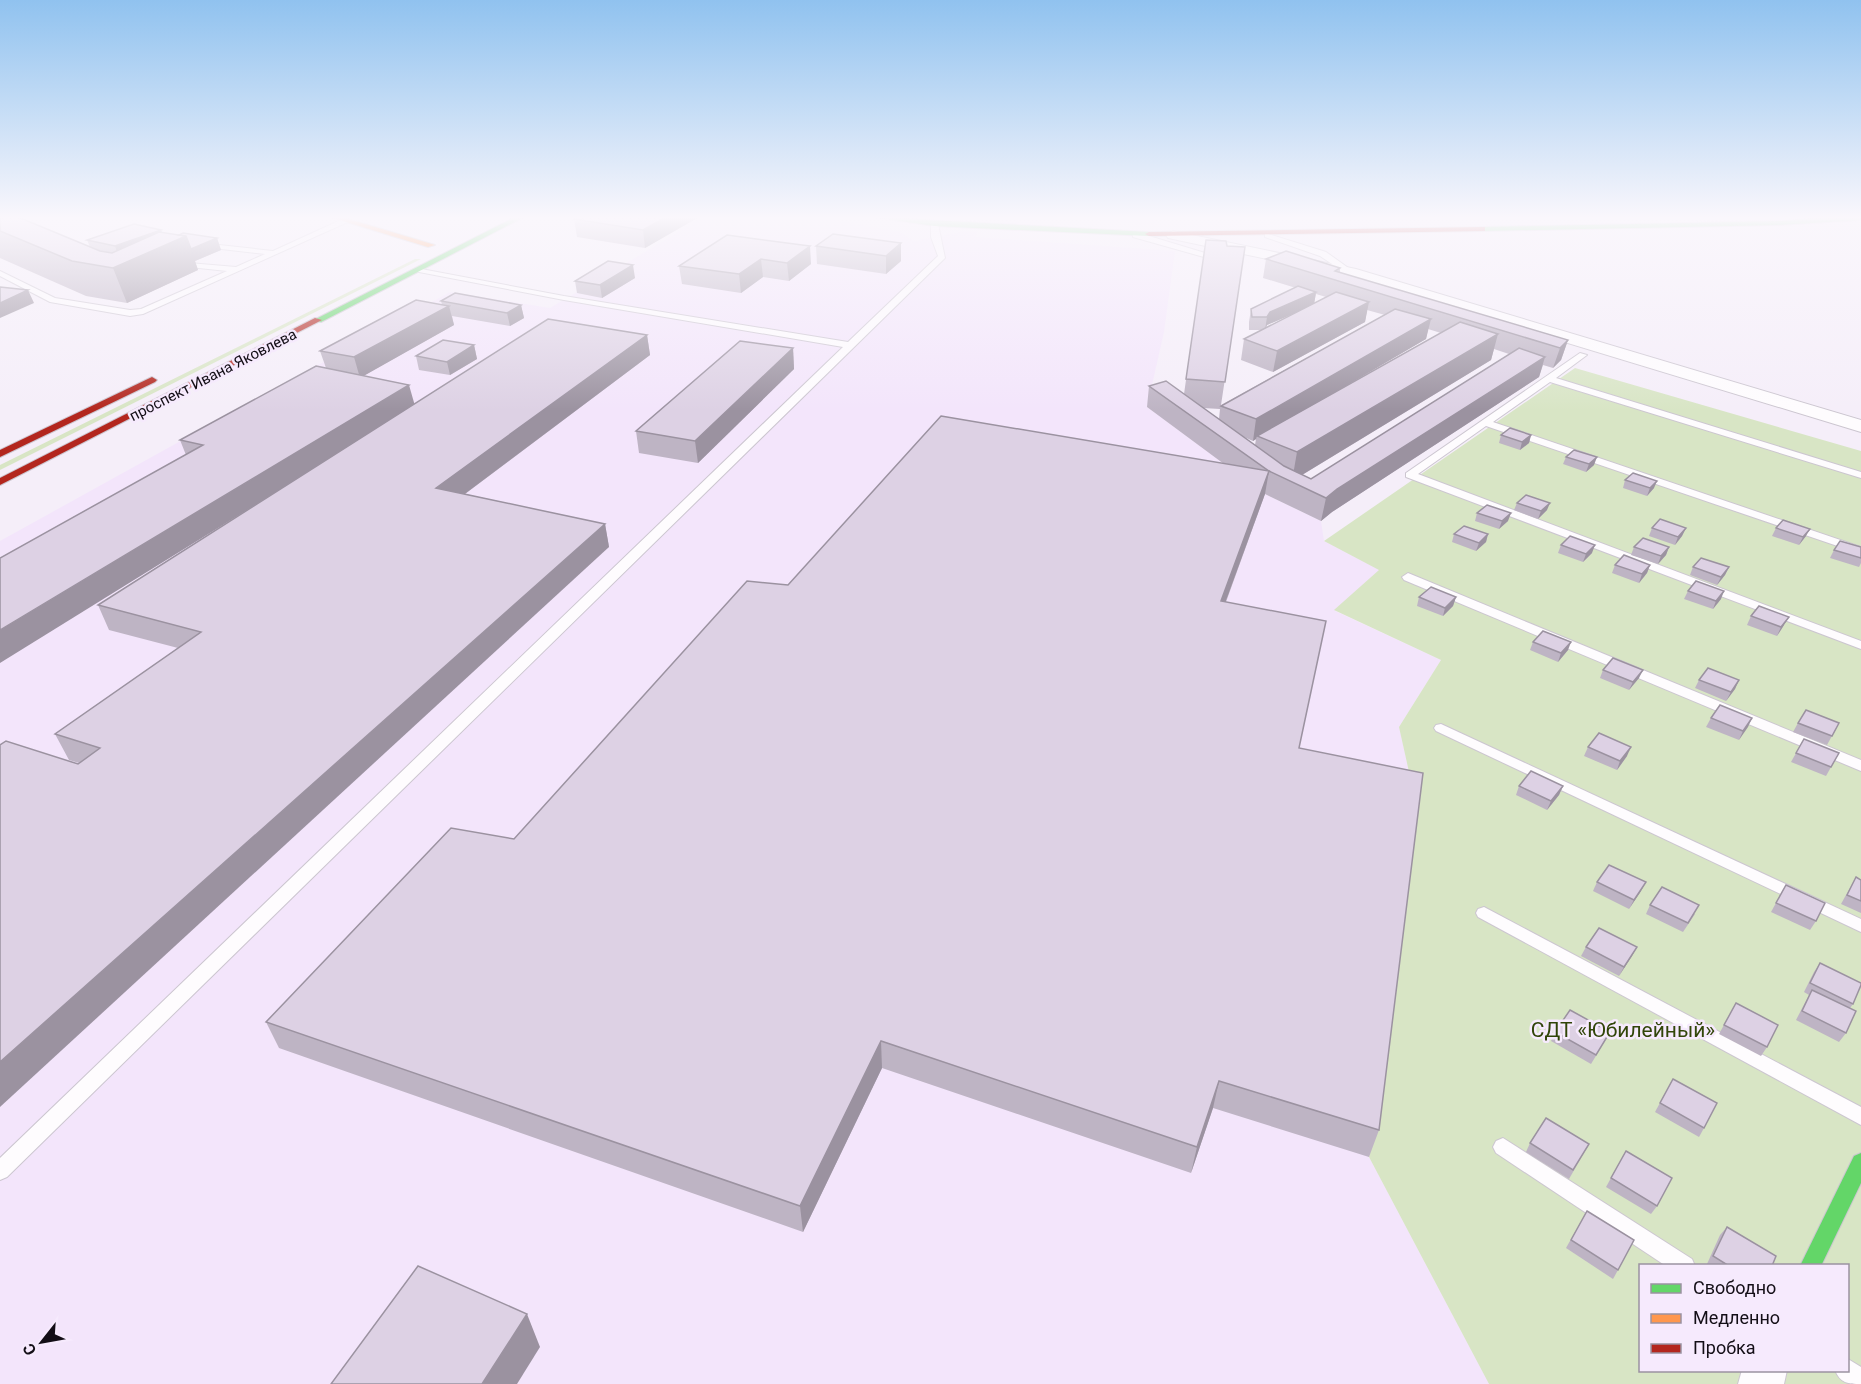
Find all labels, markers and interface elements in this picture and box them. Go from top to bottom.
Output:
street label: проспект Ивана Яковлева [126,325,300,425]
park label: СДТ «Юбилейный» [1531,1018,1715,1042]
legend [1639,1264,1849,1372]
text: Свободно [1693,1277,1776,1298]
text: Медленно [1693,1307,1780,1328]
north arrow [12,1312,72,1372]
text: Пробка [1693,1337,1756,1358]
text: С [19,1340,40,1359]

